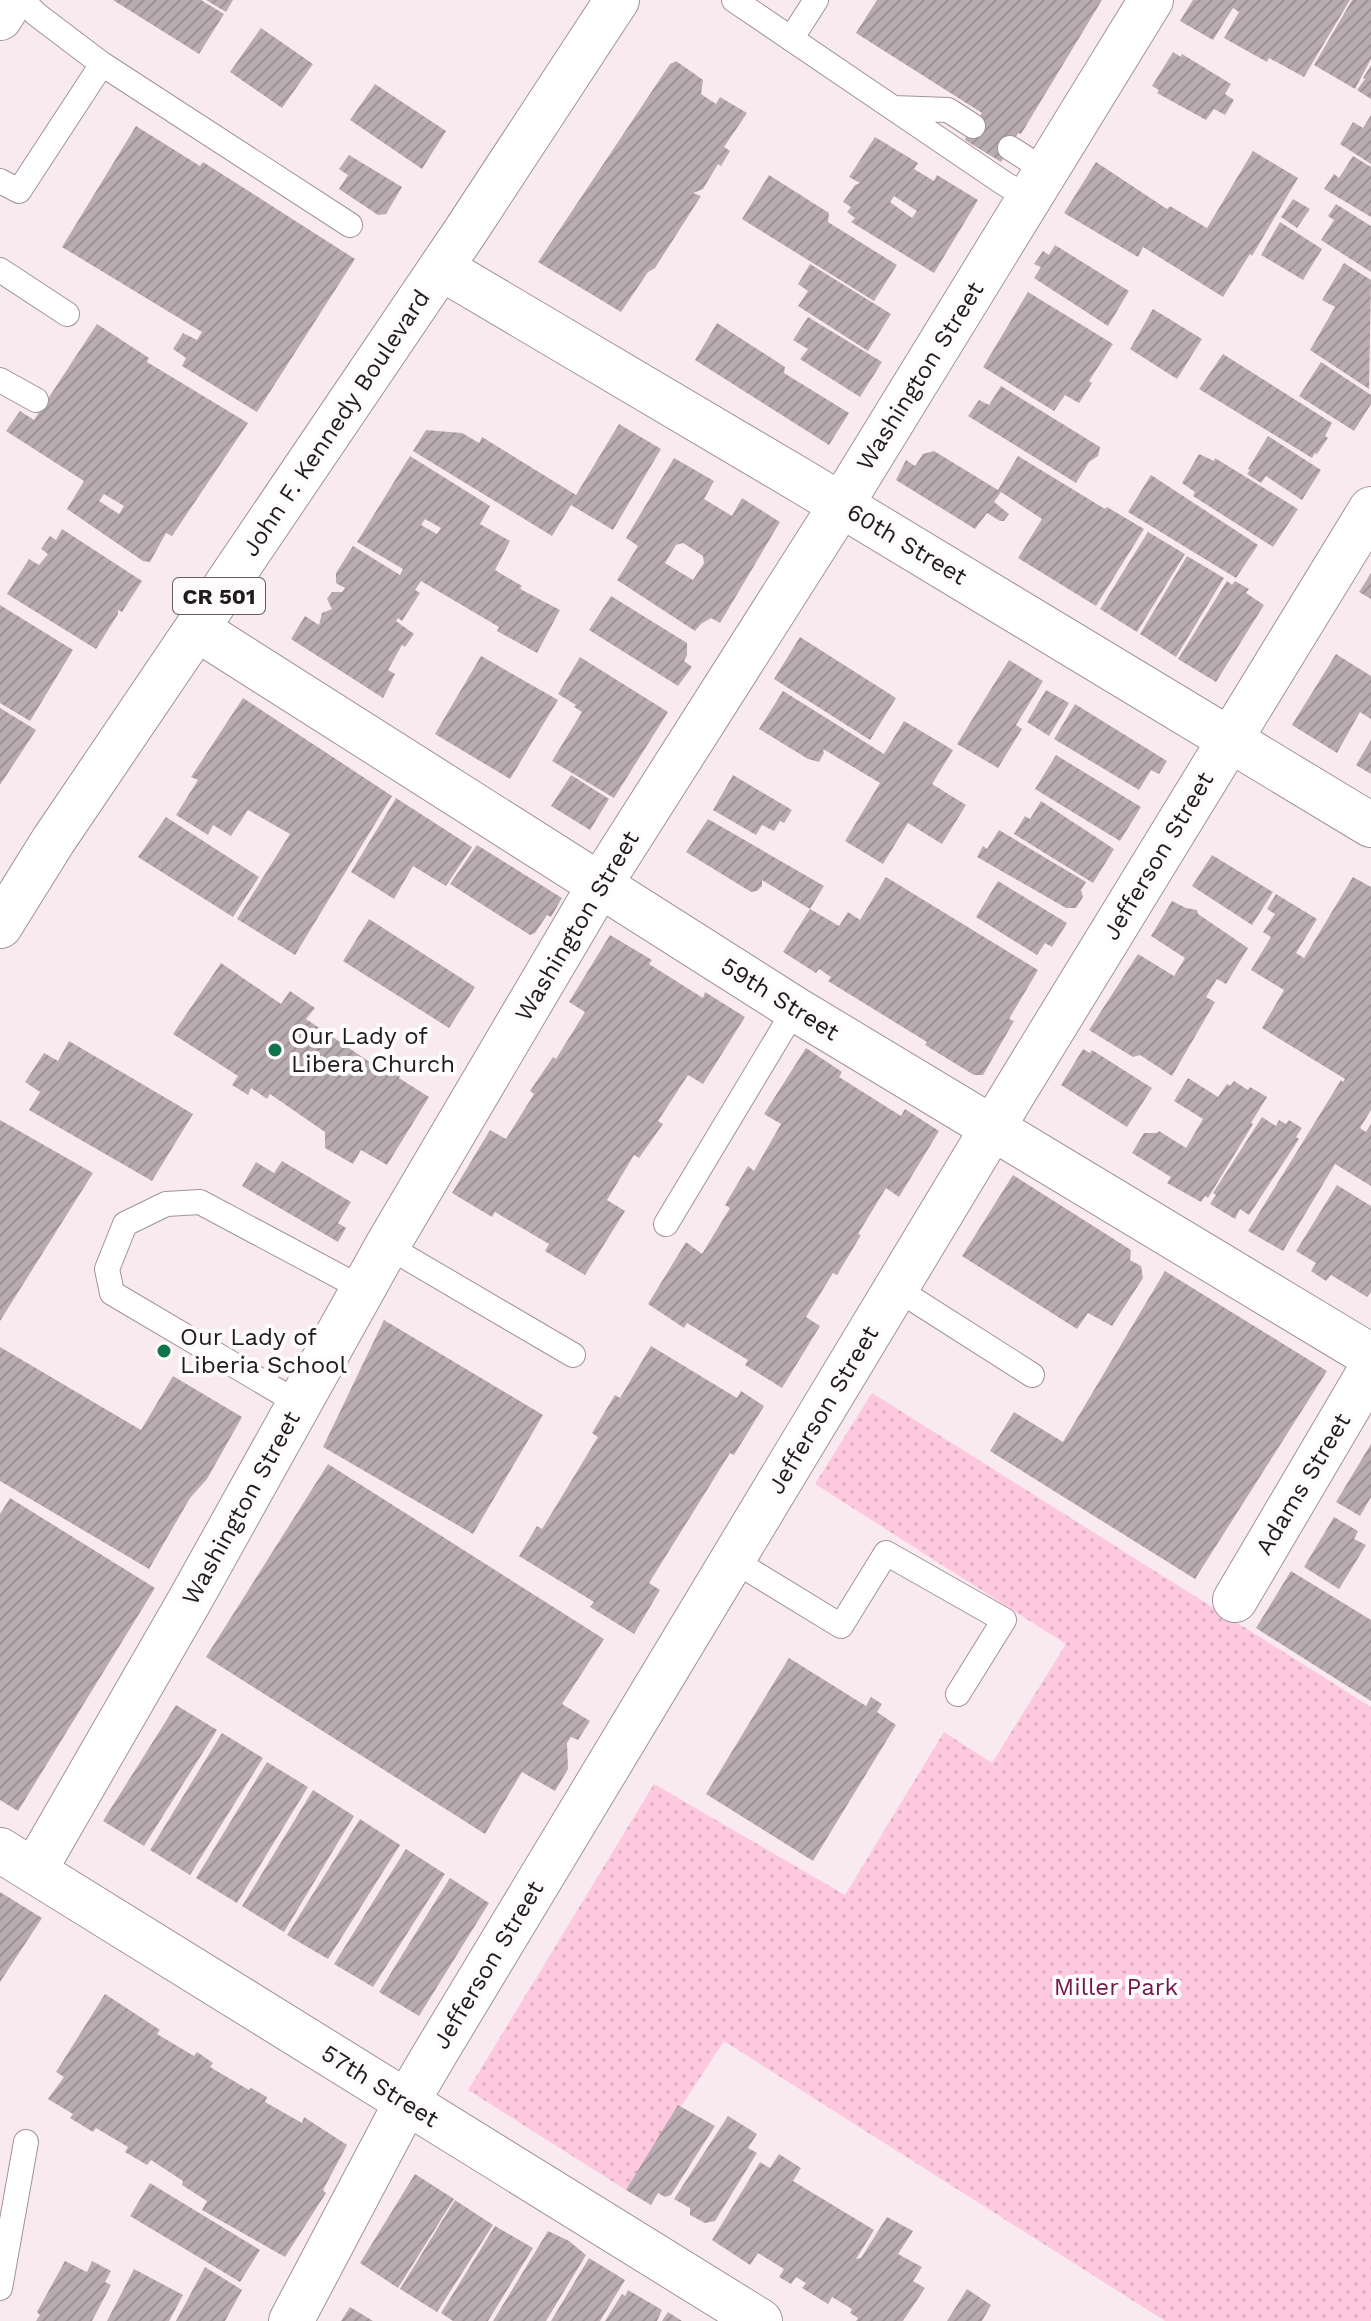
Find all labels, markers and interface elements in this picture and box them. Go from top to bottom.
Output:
street label: Washington Street [851,277,989,475]
street label: John F. Kennedy Boulevard [236,284,436,562]
street label: 60th Street [842,497,972,591]
road number: CR 501 [173,578,265,614]
street label: Jefferson Street [1097,767,1219,945]
street label: Washington Street [509,826,645,1026]
street label: 59th Street [716,952,844,1046]
place label: Our Lady of Libera Church [291,1022,455,1078]
marker: Our Lady of Libera Church [266,1041,284,1059]
street label: Jefferson Street [762,1321,884,1499]
place label: Our Lady of Liberia School [180,1323,348,1379]
marker: Our Lady of Liberia School [155,1342,173,1360]
street label: Washington Street [176,1406,306,1610]
street label: Adams Street [1250,1408,1356,1560]
street label: Jefferson Street [427,1876,549,2054]
park label: Miller Park [1054,1973,1179,2001]
street label: 57th Street [316,2039,444,2133]

